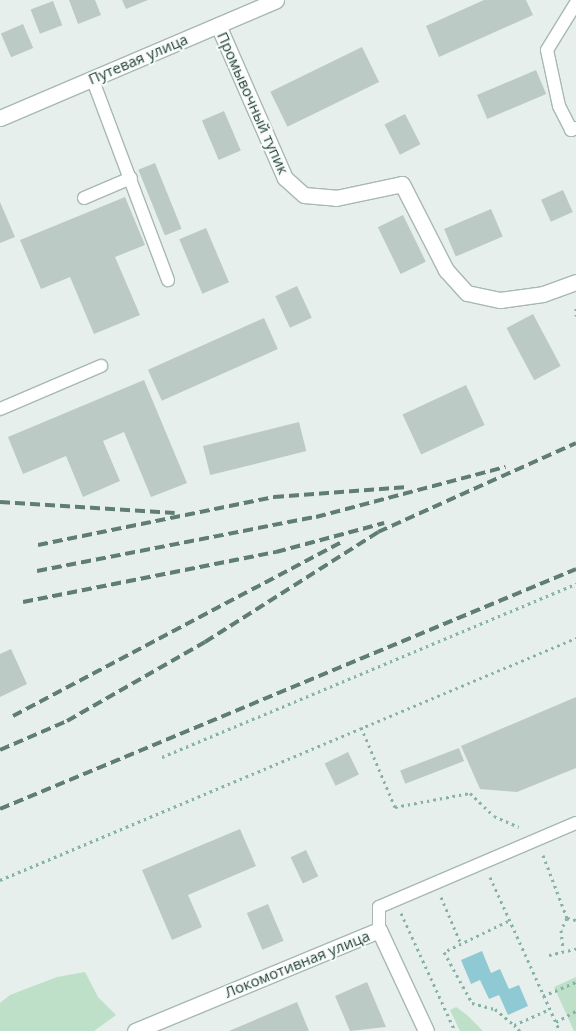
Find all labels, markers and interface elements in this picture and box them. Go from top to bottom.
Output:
street label: Промывочный тупик [213,29,293,177]
street label: Путевая улица [85,30,191,88]
street label: Локомотивная улица [222,927,372,1001]

